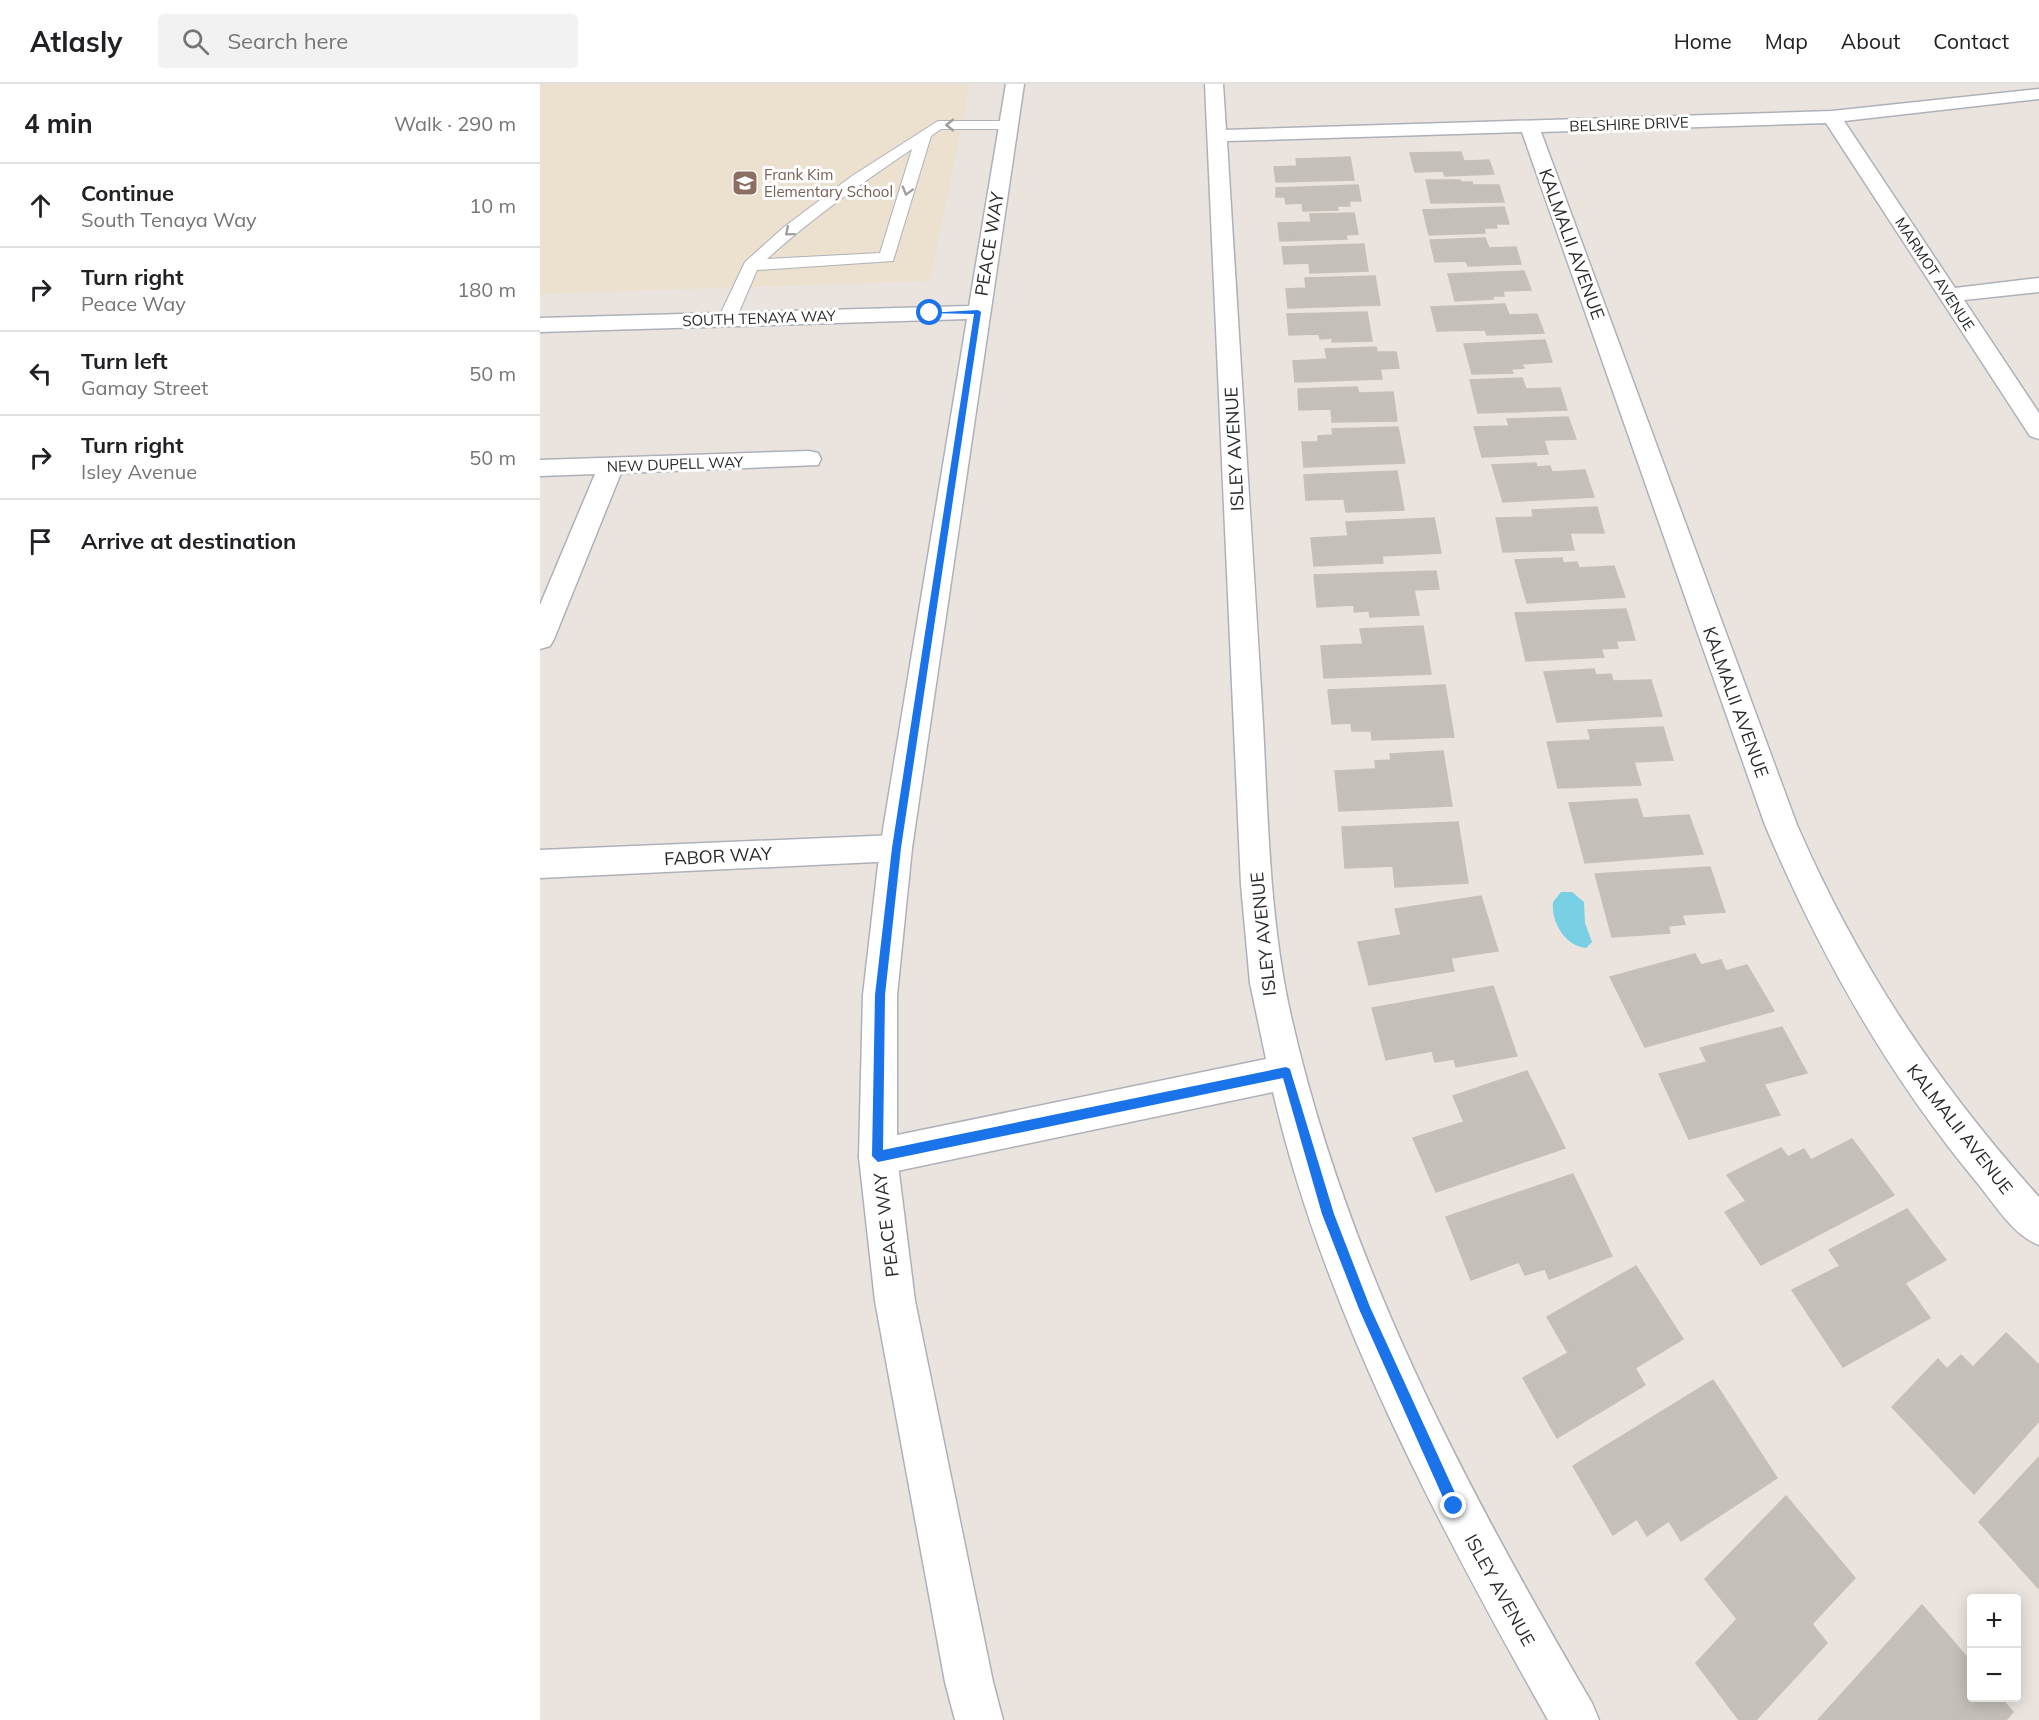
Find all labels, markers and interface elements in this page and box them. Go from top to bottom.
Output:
search box [158,14,578,68]
text: Atlasly [30,24,122,59]
icon: search [179,25,212,58]
text: Search here [227,27,348,55]
text: Home [1674,28,1732,54]
text: Map [1765,28,1808,54]
text: About [1841,28,1900,54]
text: Contact [1933,28,2009,54]
text: 4 min [24,107,93,140]
text: Walk · 290 m [394,111,516,136]
street label: BELSHIRE DRIVE [1569,112,1689,136]
one-way arrow [945,119,954,131]
place label: Frank Kim Elementary School [764,165,893,201]
street label: KALMALII AVENUE [1534,165,1610,323]
school or university icon: Frank Kim Elementary School [730,168,760,198]
text: Continue [81,179,174,207]
one-way arrow [902,185,914,196]
icon: ahead [24,189,57,222]
street label: PEACE WAY [969,189,1009,297]
text: 10 m [469,193,516,218]
text: South Tenaya Way [81,207,257,232]
street label: MARMOT AVENUE [1891,214,1979,334]
one-way arrow [785,225,796,236]
text: Turn right [81,263,184,291]
icon: right [24,273,57,306]
text: 180 m [457,277,516,302]
text: Peace Way [81,291,186,316]
route start [916,299,942,325]
street label: SOUTH TENAYA WAY [682,306,837,330]
text: Turn left [81,347,168,375]
icon: left [24,357,57,390]
text: 50 m [469,361,516,386]
text: Gamay Street [81,375,208,400]
street label: ISLEY AVENUE [1219,386,1249,512]
text: Turn right [81,431,184,459]
icon: right [24,441,57,474]
text: 50 m [469,445,516,470]
street label: NEW DUPELL WAY [606,452,744,476]
text: Isley Avenue [81,459,197,484]
icon: arrive [24,525,57,558]
text: Arrive at destination [81,527,296,555]
street label: KALMALII AVENUE [1698,623,1774,781]
street label: FABOR WAY [664,842,773,870]
street label: ISLEY AVENUE [1245,871,1281,997]
street label: KALMALII AVENUE [1902,1059,2018,1199]
street label: PEACE WAY [868,1171,904,1278]
route end [1440,1492,1466,1518]
street label: ISLEY AVENUE [1460,1530,1540,1650]
map controls [1967,1594,2021,1702]
button: + [1967,1594,2021,1648]
button: − [1967,1648,2021,1702]

